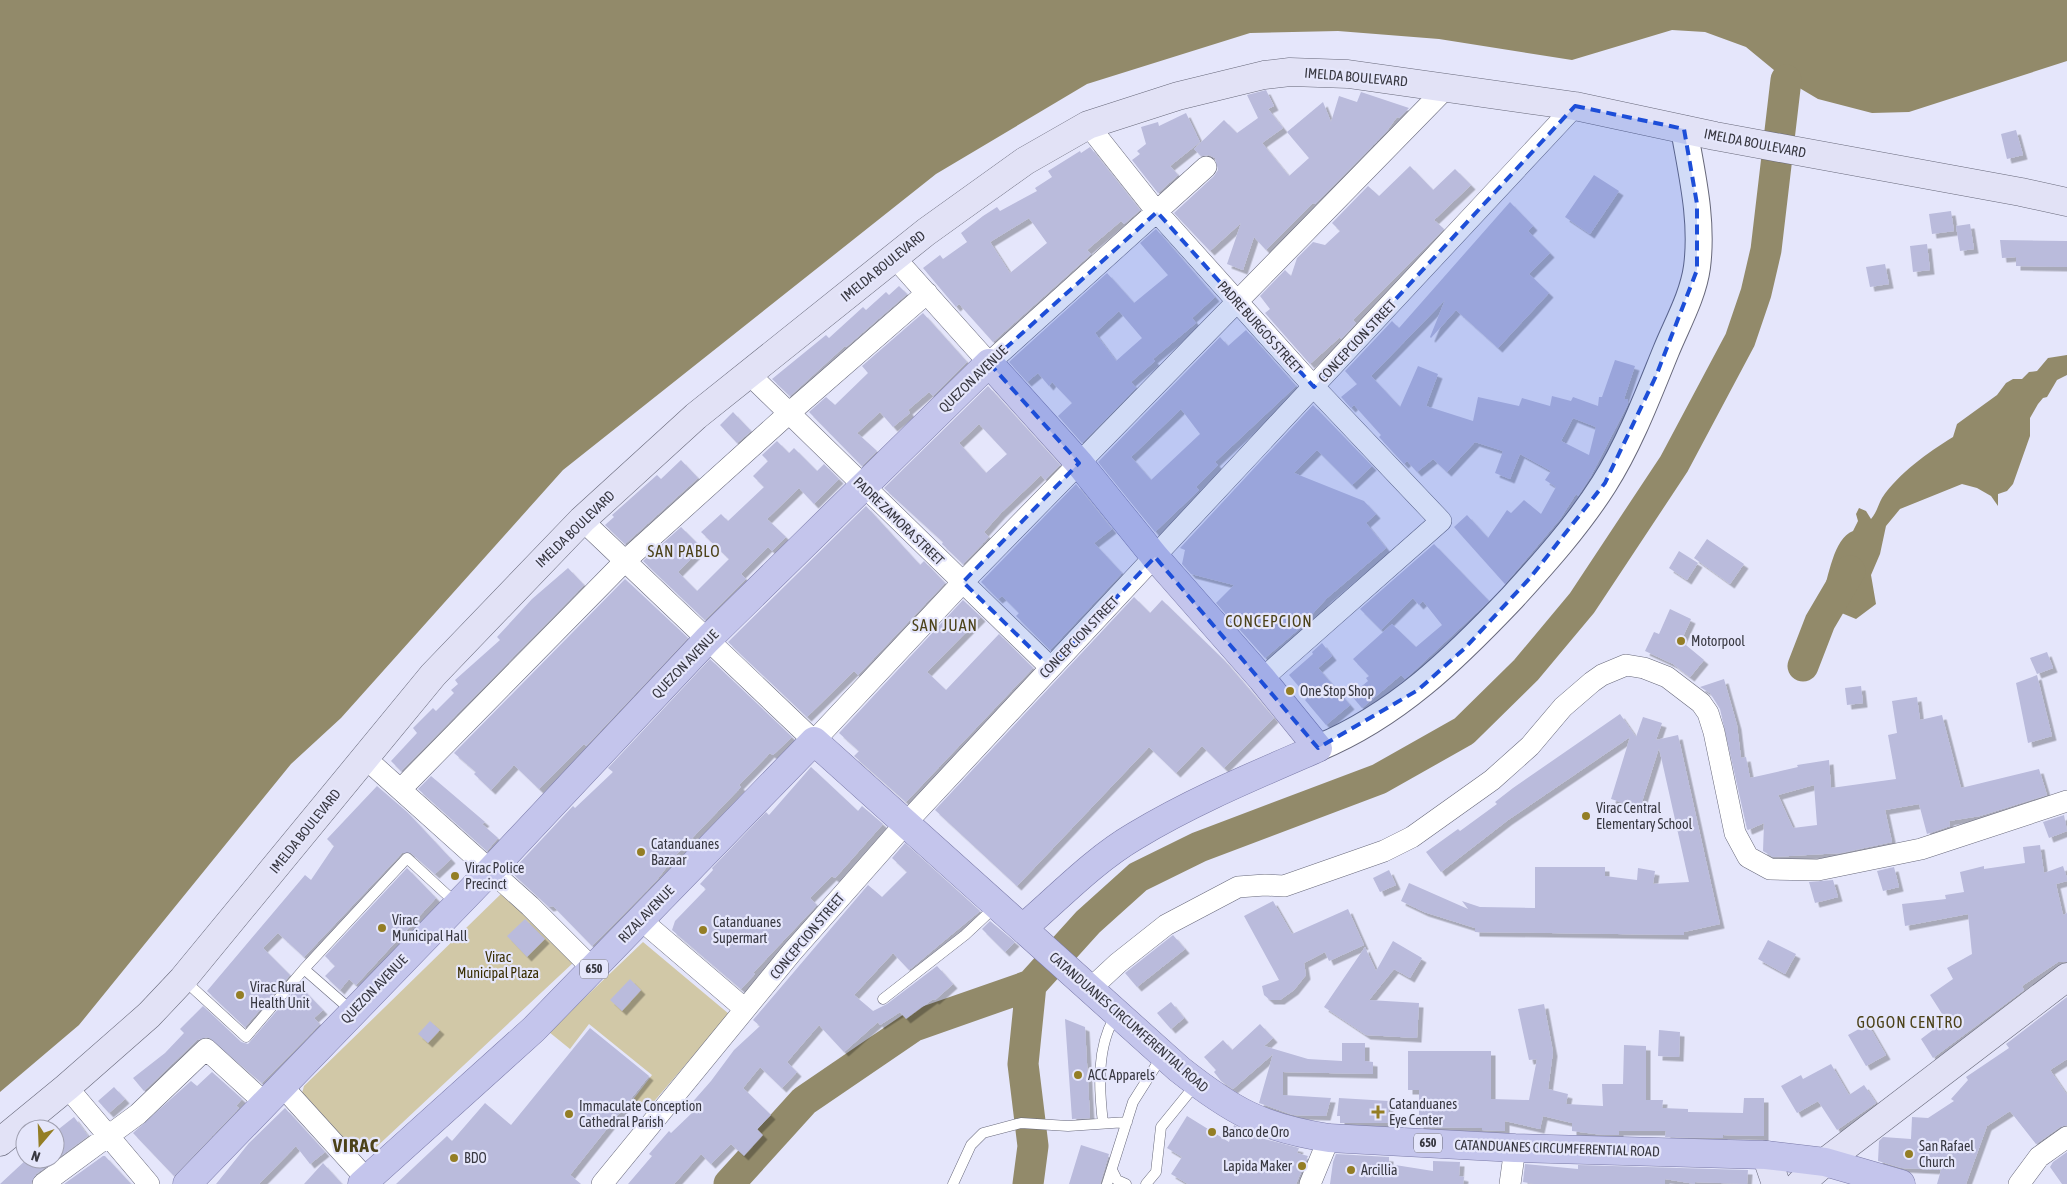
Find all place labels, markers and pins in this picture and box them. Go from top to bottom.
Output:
place label: Motorpool [1691,633,1745,649]
marker: Motorpool [1675,635,1687,647]
place label: One Stop Shop [1300,683,1374,699]
marker: One Stop Shop [1284,685,1296,697]
place label: Virac Central Elementary School [1596,800,1692,832]
marker: Virac Central Elementary School [1580,810,1592,822]
place label: Catanduanes Bazaar [651,836,719,868]
marker: Catanduanes Bazaar [635,846,647,858]
place label: Virac Police Precinct [465,860,524,892]
marker: Virac Police Precinct [449,870,461,882]
place label: Virac Municipal Hall [392,912,468,944]
place label: Catanduanes Supermart [713,914,781,946]
marker: Virac Municipal Hall [376,922,388,934]
marker: Catanduanes Supermart [697,924,709,936]
place label: Virac Rural Health Unit [250,979,310,1011]
marker: Virac Rural Health Unit [234,989,246,1001]
place label: ACC Apparels [1088,1067,1155,1083]
marker: ACC Apparels [1072,1069,1084,1081]
place label: Catanduanes Eye Center [1389,1096,1457,1128]
place label: Immaculate Conception Cathedral Parish [579,1098,702,1130]
marker: Catanduanes Eye Center [1371,1105,1385,1119]
marker: Immaculate Conception Cathedral Parish [563,1108,575,1120]
place label: Banco de Oro [1222,1124,1289,1140]
marker: Banco de Oro [1206,1126,1218,1138]
place label: San Rafael Church [1919,1138,1974,1170]
marker: San Rafael Church [1903,1148,1915,1160]
place label: BDO [464,1150,487,1166]
marker: BDO [448,1152,460,1164]
place label: Lapida Maker [1223,1158,1293,1174]
marker: Lapida Maker [1296,1160,1308,1172]
place label: Arcillia [1361,1162,1398,1178]
marker: Arcillia [1345,1164,1357,1176]

